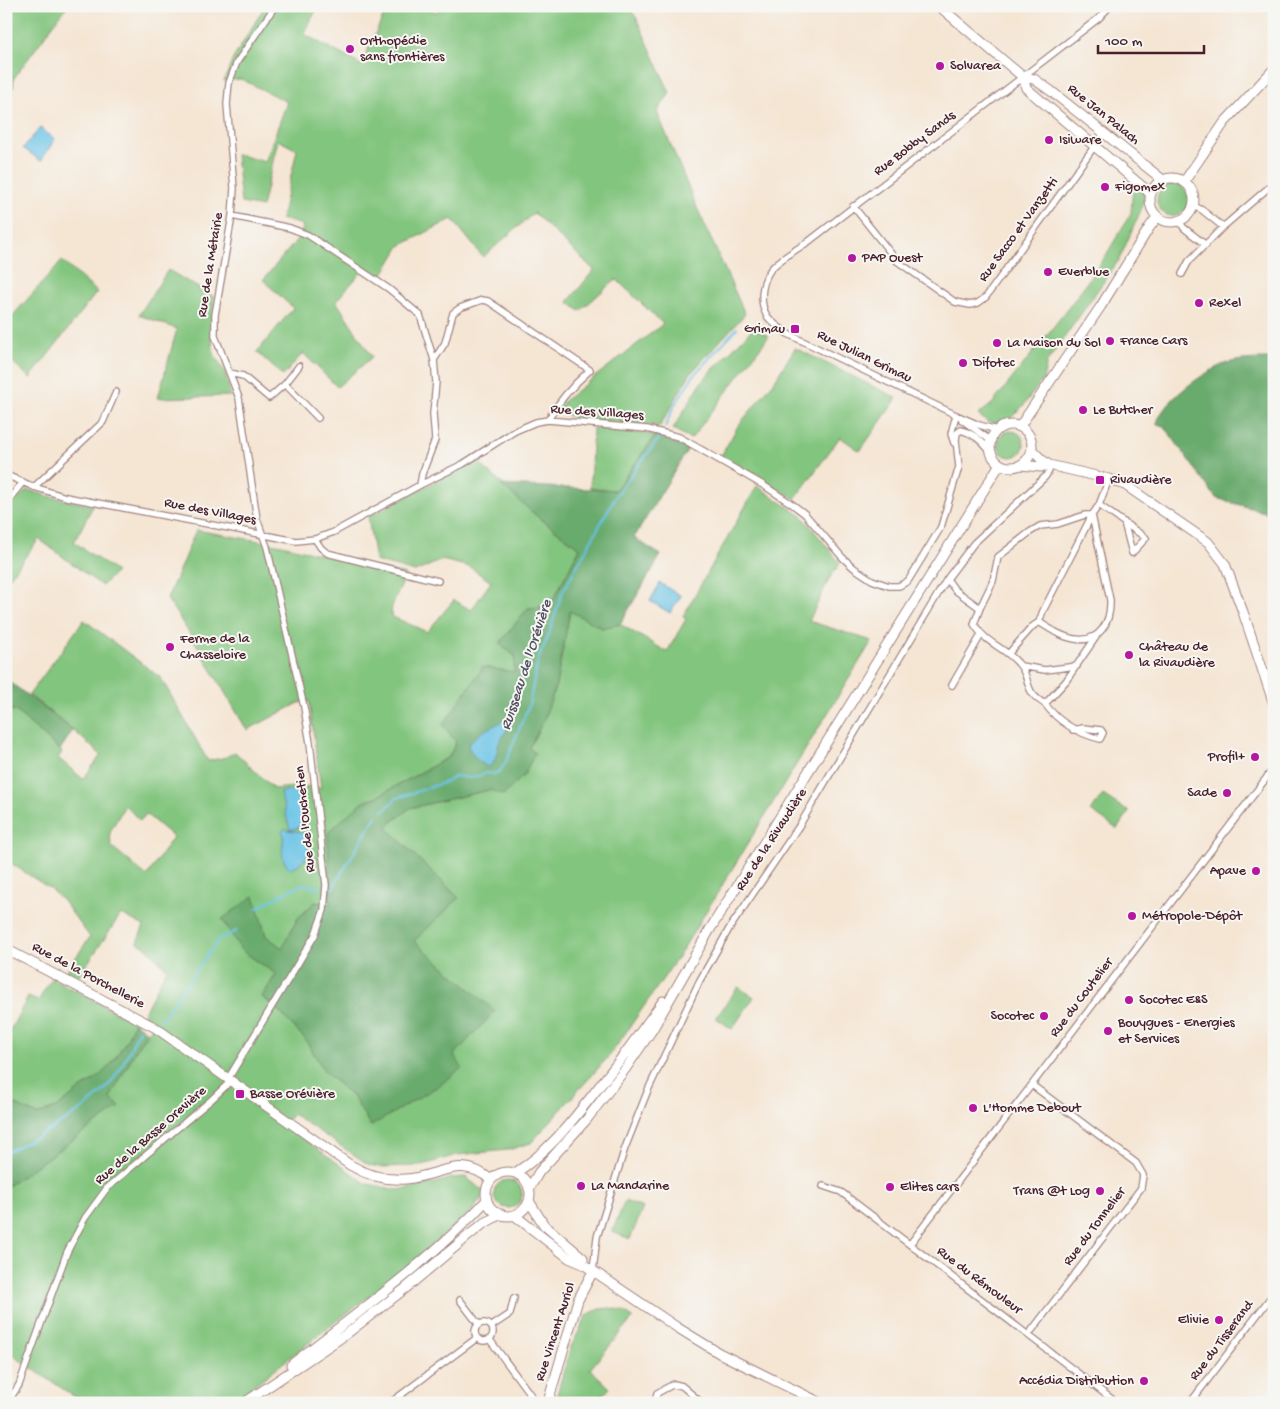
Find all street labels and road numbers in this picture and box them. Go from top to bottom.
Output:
street label: Rue Jan Palach [1063,81,1143,150]
street label: Rue Bobby Sands [871,107,960,180]
street label: Rue Sacco et Vanzetti [975,174,1063,286]
street label: Rue de la Métairie [194,211,228,319]
street label: Rue Julian Grimau [814,327,915,387]
street label: Rue des Villages [550,401,645,425]
street label: Rue des Villages [163,495,258,529]
street label: Rue de l'Ouchetien [292,765,320,873]
street label: Rue de la Rivaudière [732,785,812,894]
street label: Rue de la Porchellerie [29,939,148,1013]
street label: Rue du Coutelier [1047,954,1118,1041]
street label: Rue de la Basse Orevière [92,1082,211,1189]
street label: Rue du Tonnelier [1060,1184,1131,1270]
street label: Rue du Rémouleur [933,1243,1026,1319]
street label: Rue Vincent Auriol [532,1281,580,1383]
street label: Rue du Tisserand [1186,1296,1259,1384]

